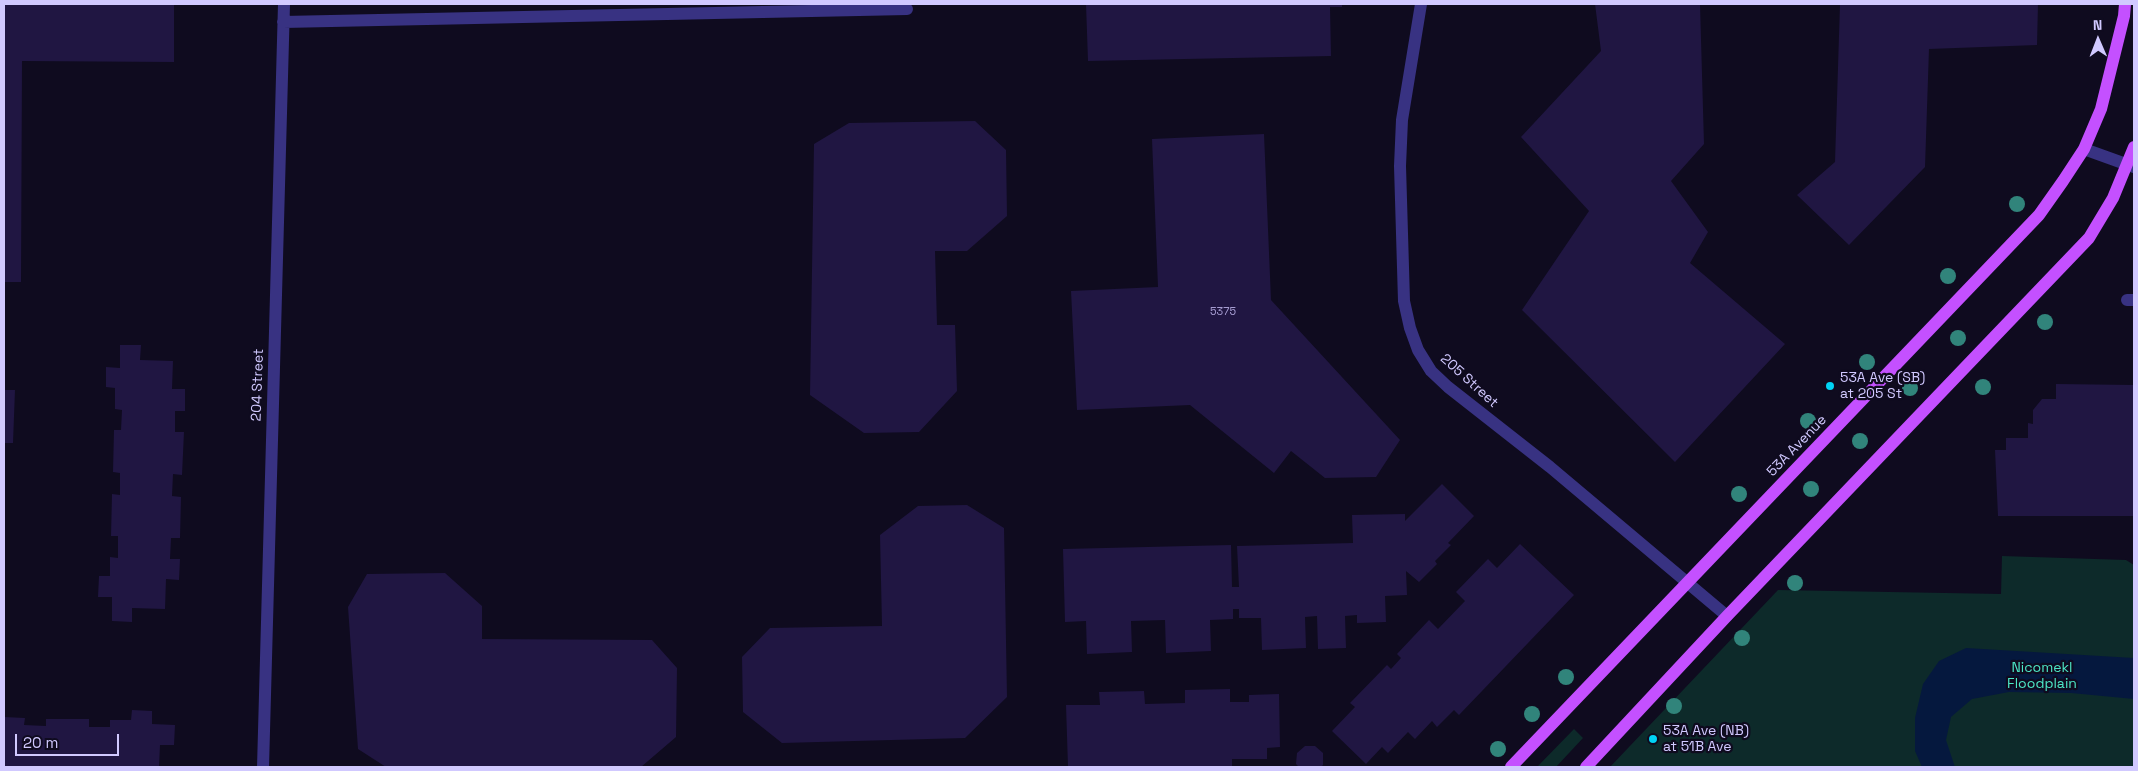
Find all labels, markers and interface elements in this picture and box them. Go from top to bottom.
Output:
north arrow [2073,15,2123,65]
text: N [2093,16,2103,34]
house number: 5375 [1210,305,1236,319]
street label: 204 Street [248,348,268,422]
street label: 205 Street [1437,351,1501,411]
place label: 53A Ave (SB) at 205 St [1840,370,1925,402]
marker: 53A Ave (SB) at 205 St [1824,380,1836,392]
street label: 53A Avenue [1764,412,1830,480]
park label: Nicomekl Floodplain [2007,660,2077,692]
place label: 53A Ave (NB) at 51B Ave [1663,723,1749,756]
scale bar [18,724,121,756]
text: 20 m [23,733,58,752]
marker: 53A Ave (NB) at 51B Ave [1647,733,1659,745]

